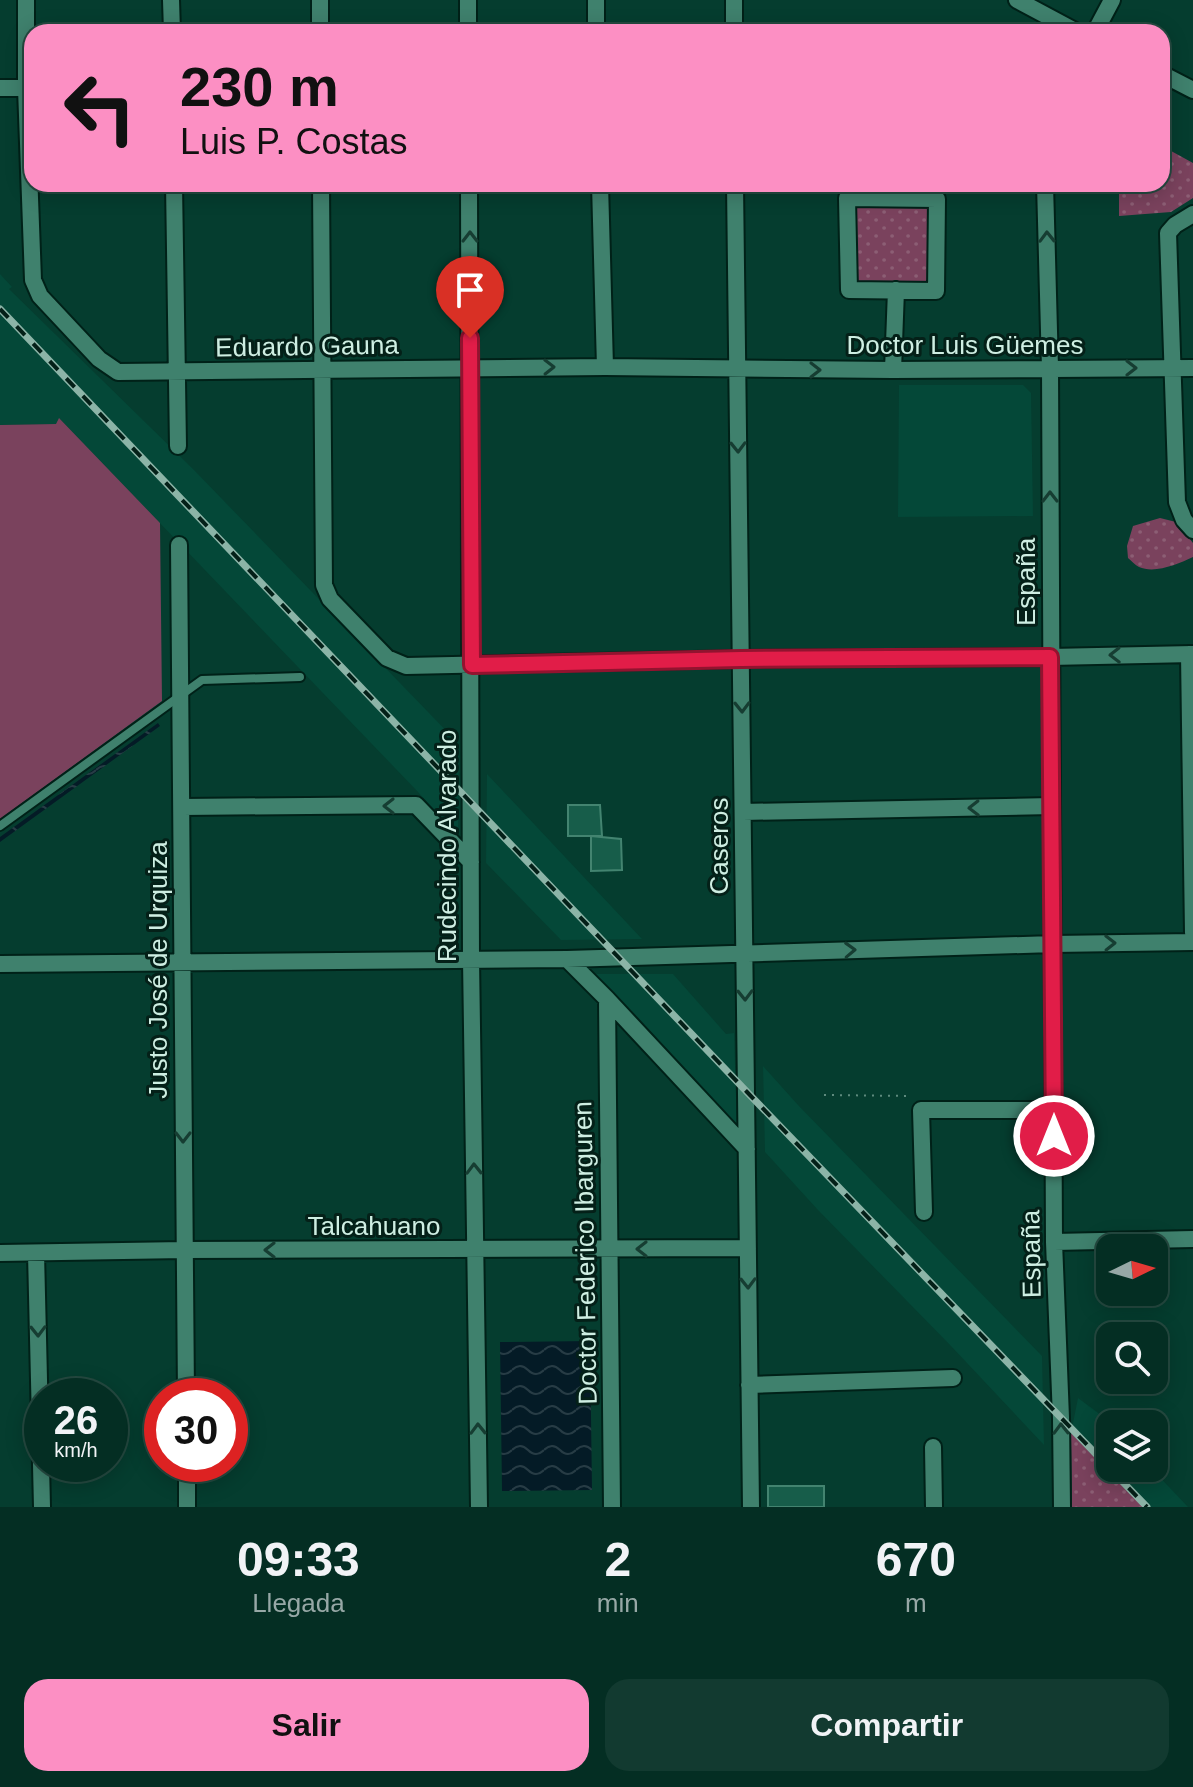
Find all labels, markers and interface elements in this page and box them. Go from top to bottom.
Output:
text: 230 m [180,55,339,118]
icon: left [48,56,152,160]
text: Luis P. Costas [180,121,407,162]
one-way arrow [461,230,478,243]
one-way arrow [1038,230,1055,243]
pin [436,256,504,338]
icon: arrive [448,268,492,312]
street label: Eduardo Gauna [215,329,400,363]
street label: Doctor Luis Güemes [847,330,1083,360]
one-way arrow [543,359,556,376]
one-way arrow [1125,359,1138,377]
one-way arrow [809,361,822,379]
one-way arrow [729,441,747,454]
one-way arrow [1041,490,1059,503]
street label: España [1011,537,1041,626]
one-way arrow [1108,647,1121,664]
one-way arrow [733,701,751,714]
street label: Rudecindo Alvarado [432,730,462,962]
one-way arrow [382,797,395,815]
street label: Caseros [704,798,734,894]
one-way arrow [967,799,980,816]
street label: Justo José de Urquiza [143,841,173,1099]
one-way arrow [1104,934,1117,952]
one-way arrow [844,941,857,958]
one-way arrow [736,989,754,1002]
position arrow [1012,1094,1096,1178]
street label: Doctor Federico Ibarguren [567,1101,603,1405]
one-way arrow [174,1131,192,1144]
one-way arrow [465,1162,483,1175]
street label: España [1015,1209,1047,1298]
street label: Talcahuano [308,1211,441,1241]
north arrow [1096,1234,1168,1306]
map controls [1096,1234,1168,1482]
one-way arrow [635,1240,648,1258]
one-way arrow [263,1241,276,1259]
one-way arrow [739,1277,757,1290]
button: search [1096,1322,1168,1394]
one-way arrow [29,1325,47,1338]
speed limit sign: 30 [144,1378,248,1482]
text: 26 [54,1398,98,1442]
button: layers [1096,1410,1168,1482]
one-way arrow [469,1422,487,1435]
one-way arrow [1052,1422,1070,1435]
text: km/h [54,1439,98,1461]
text: 09:33 [237,1533,360,1586]
text: 2 [604,1533,631,1586]
text: 670 [876,1533,956,1586]
text: Llegada [252,1588,345,1618]
text: min [597,1588,639,1618]
text: m [905,1588,927,1618]
button: Salir [24,1679,589,1771]
button: Compartir [605,1679,1169,1771]

